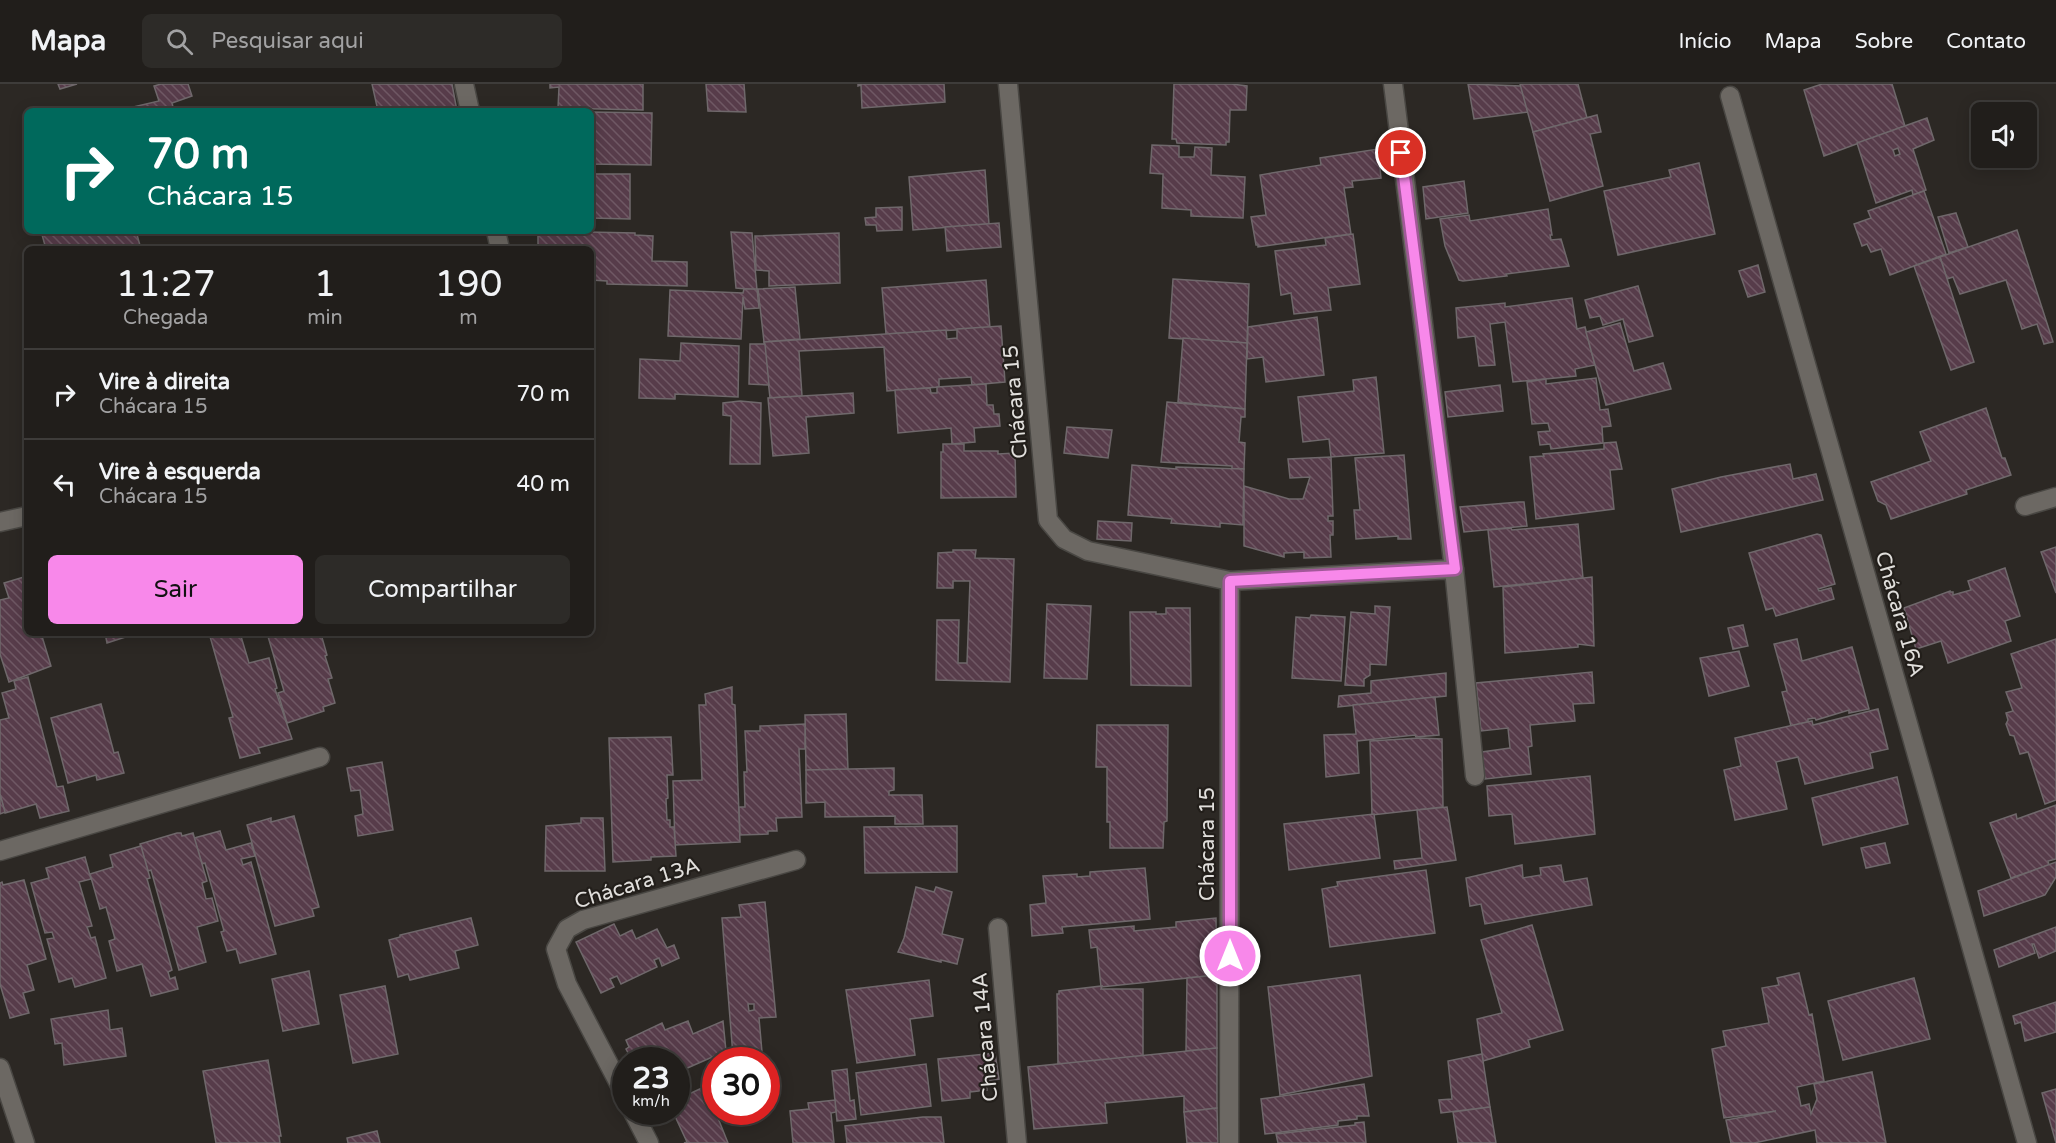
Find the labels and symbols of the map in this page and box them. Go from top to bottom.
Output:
pin [1375,127,1426,178]
street label: Chácara 15 [998,344,1033,460]
street label: Chácara 16A [1870,548,1929,680]
street label: Chácara 15 [1195,787,1220,901]
street label: Chácara 13A [572,853,703,914]
position arrow [1198,924,1262,988]
street label: Chácara 14A [967,971,1004,1103]
speed limit sign: 30 [702,1047,780,1125]

